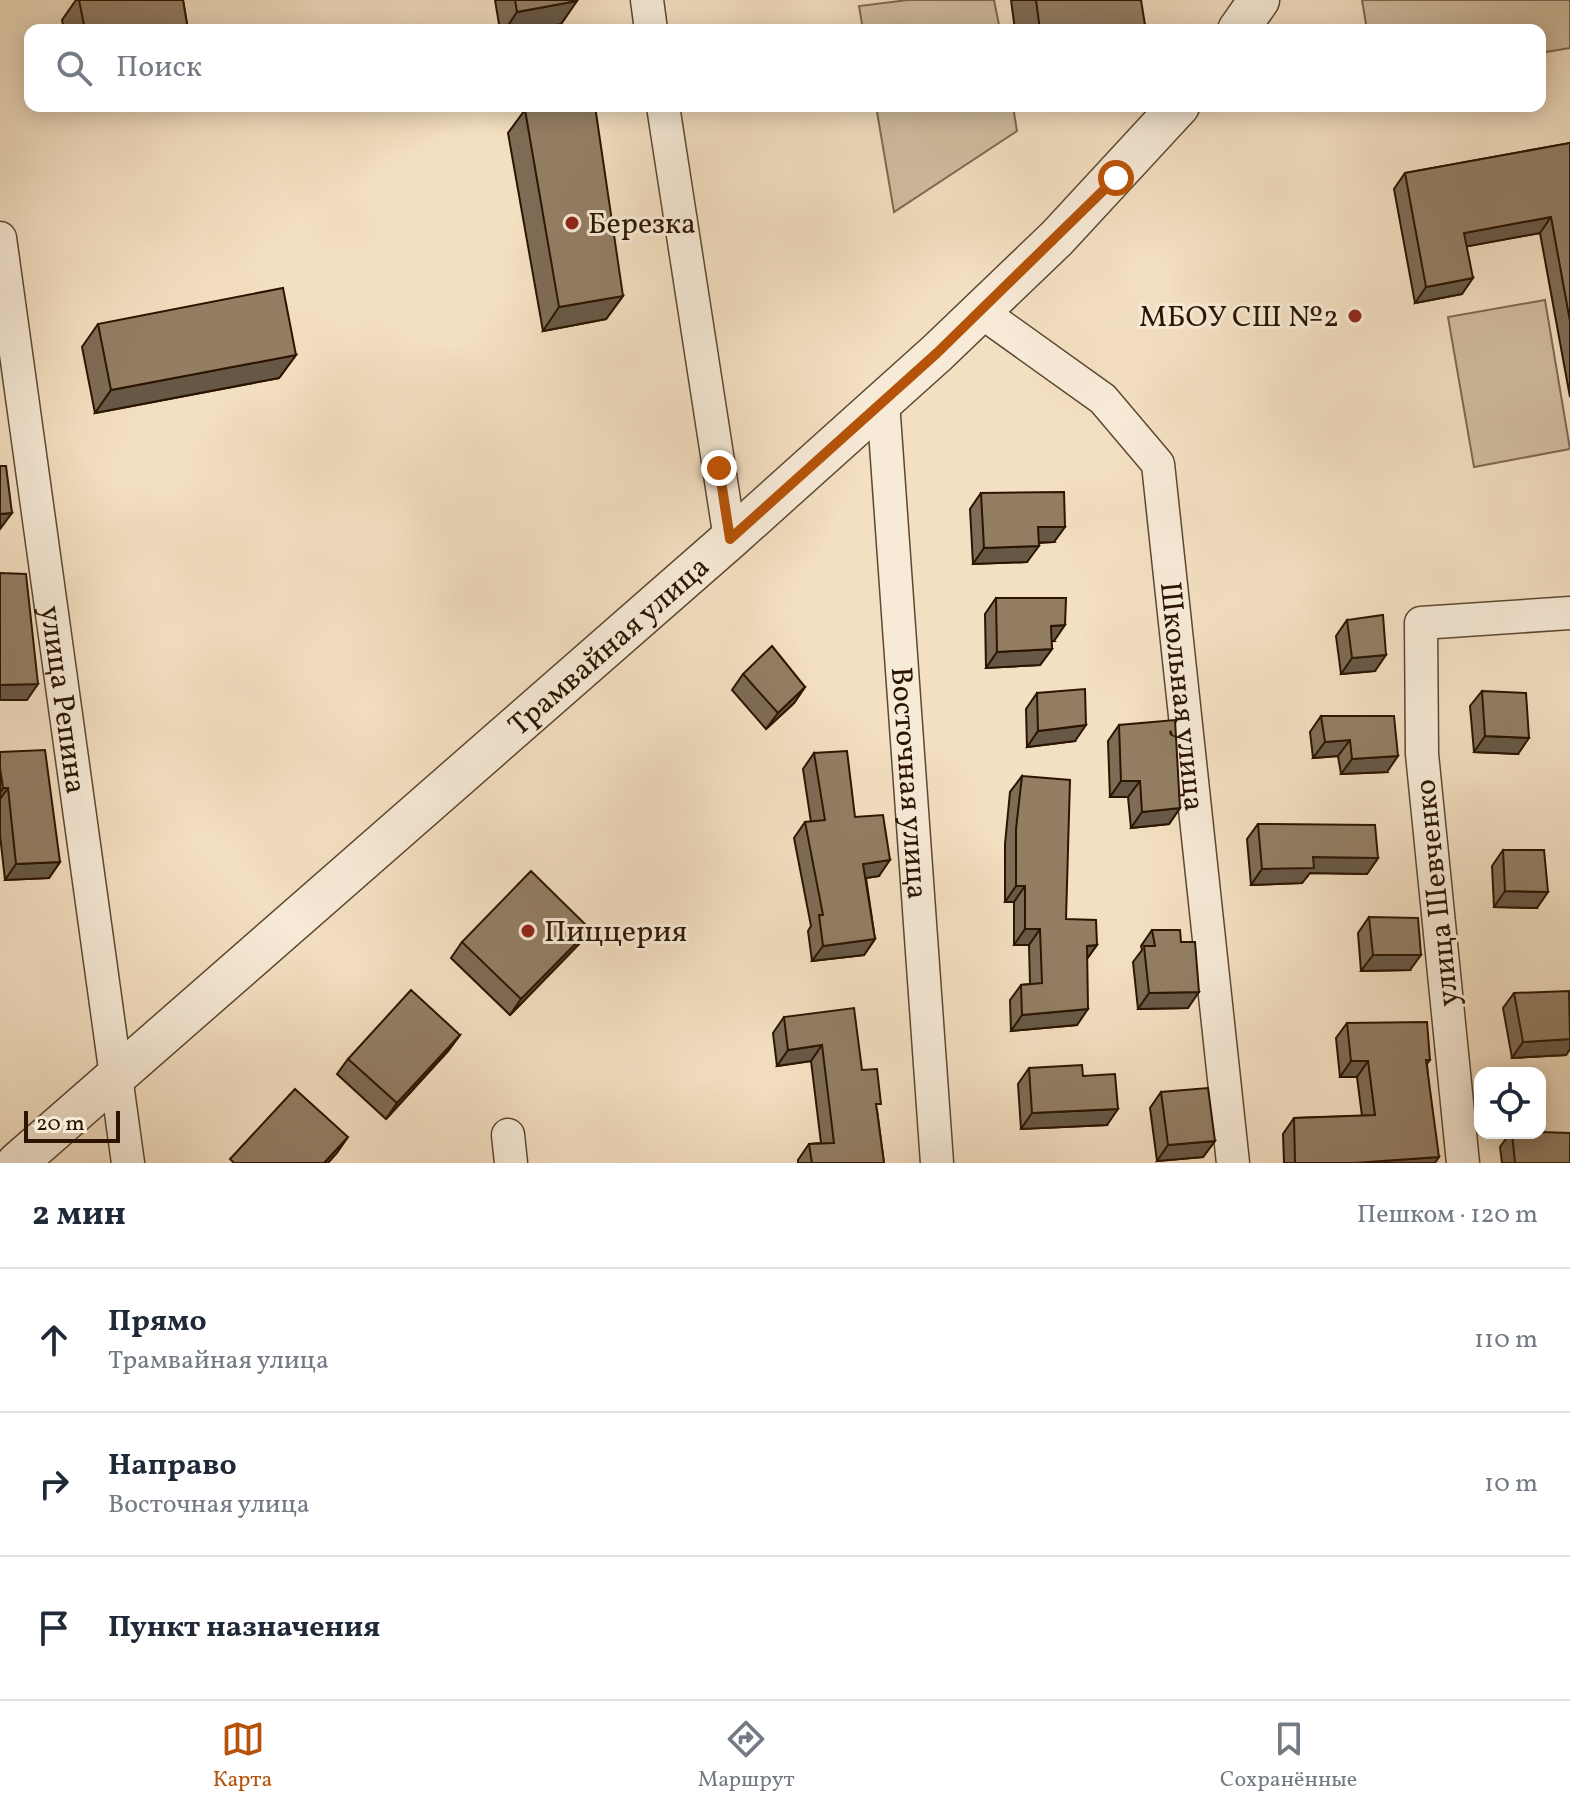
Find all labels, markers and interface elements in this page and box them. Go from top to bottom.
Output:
search box [24,24,1546,112]
icon: search [52,46,96,90]
text: Поиск [116,47,202,89]
route start [1098,160,1134,196]
place label: Березка [588,204,696,246]
marker: Березка [563,214,581,232]
place label: МБОУ СШ №2 [1139,297,1339,339]
marker: МБОУ СШ №2 [1346,307,1364,325]
route end [701,450,737,486]
street label: Трамвайная улица [500,547,720,747]
street label: Школьная улица [1148,580,1214,813]
street label: улица Репина [28,603,96,797]
street label: Восточная улица [879,666,937,901]
street label: улица Шевченко [1405,777,1471,1009]
place label: Пиццерия [544,912,687,954]
marker: Пиццерия [519,922,537,940]
map controls [1474,1067,1546,1139]
button: locate [1474,1067,1546,1139]
scale bar [24,1107,120,1143]
text: 20 m [36,1109,85,1140]
text: 2 мин [32,1192,126,1239]
text: Пешком · 120 m [1357,1197,1538,1233]
text: Прямо [108,1301,207,1343]
icon: ahead [32,1318,76,1362]
text: 110 m [1474,1322,1538,1358]
text: Трамвайная улица [108,1343,329,1379]
text: Направо [108,1445,237,1487]
icon: right [32,1462,76,1506]
text: 10 m [1484,1466,1538,1502]
text: Восточная улица [108,1487,310,1523]
icon: arrive [32,1606,76,1650]
text: Пункт назначения [108,1607,380,1649]
tab: Карта [213,1717,272,1796]
tab: Маршрут [698,1717,795,1796]
tab: Сохранённые [1220,1717,1357,1796]

